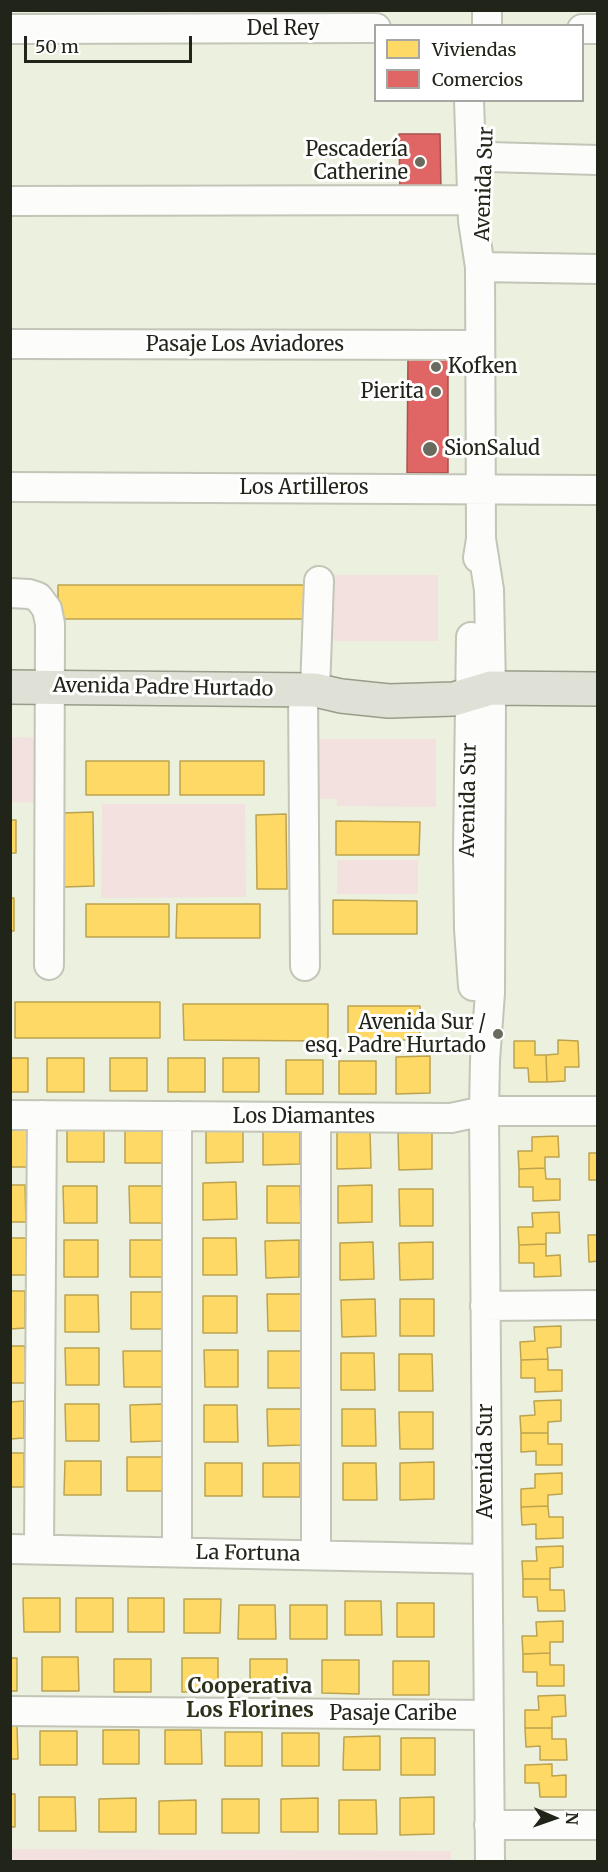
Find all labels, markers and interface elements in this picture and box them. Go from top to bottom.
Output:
street label: Del Rey [247,17,319,41]
scale bar [27,24,195,62]
legend [374,24,584,102]
text: 50 m [35,35,79,58]
text: Viviendas [432,38,516,61]
text: Comercios [432,68,523,91]
street label: Avenida Sur [471,126,499,242]
place label: Pescadería Catherine [305,138,408,185]
marker: Pescadería Catherine [413,155,427,169]
street label: Pasaje Los Aviadores [146,333,344,357]
place label: Kofken [448,355,517,379]
marker: Kofken [429,360,443,374]
place label: Pierita [360,380,424,404]
marker: Pierita [429,385,443,399]
place label: SionSalud [444,437,540,461]
marker: SionSalud [421,440,439,458]
street label: Los Artilleros [239,476,369,500]
street label: Avenida Padre Hurtado [53,674,273,702]
street label: Avenida Sur [456,742,482,858]
place label: Avenida Sur / esq. Padre Hurtado [305,1011,486,1058]
marker: Avenida Sur / esq. Padre Hurtado [491,1027,505,1041]
street label: Los Diamantes [233,1105,375,1129]
street label: Avenida Sur [474,1404,498,1518]
street label: La Fortuna [195,1541,301,1567]
district label: Cooperativa Los Florines [186,1674,314,1724]
street label: Pasaje Caribe [329,1702,457,1726]
north arrow [524,1788,584,1848]
text: N [562,1812,582,1825]

